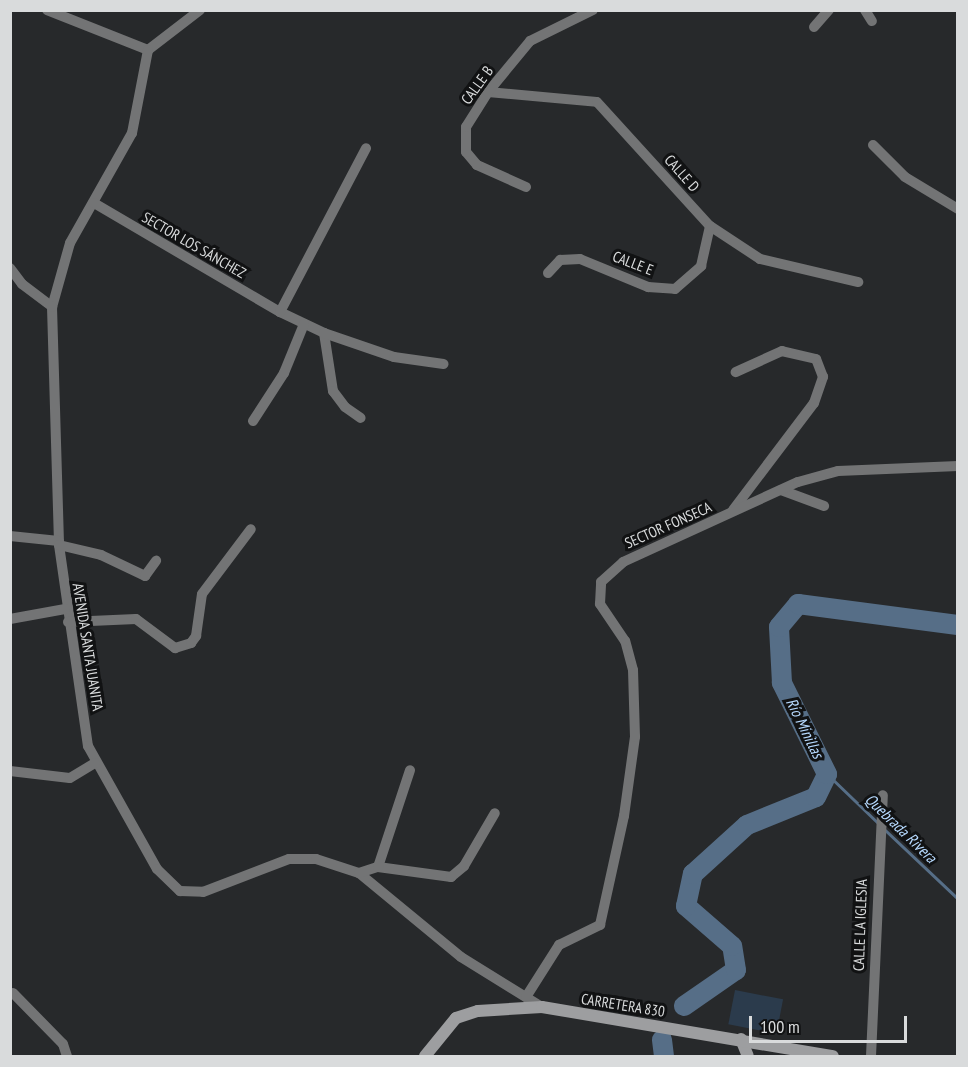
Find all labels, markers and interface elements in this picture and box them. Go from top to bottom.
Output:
street label: CALLE B [457,62,497,108]
street label: CALLE D [661,151,703,195]
street label: SECTOR LOS SÁNCHEZ [139,208,249,282]
street label: CALLE E [610,247,656,279]
street label: SECTOR FONSECA [622,498,714,552]
street label: AVENIDA SANTA JUANITA [69,581,107,713]
water label: Río Minillas [782,695,828,761]
water label: Quebrada Rivera [861,789,941,867]
street label: CALLE LA IGLESIA [849,878,871,972]
street label: CARRETERA 830 [580,989,666,1021]
scale bar [752,1004,910,1042]
text: 100 m [760,1015,800,1038]

